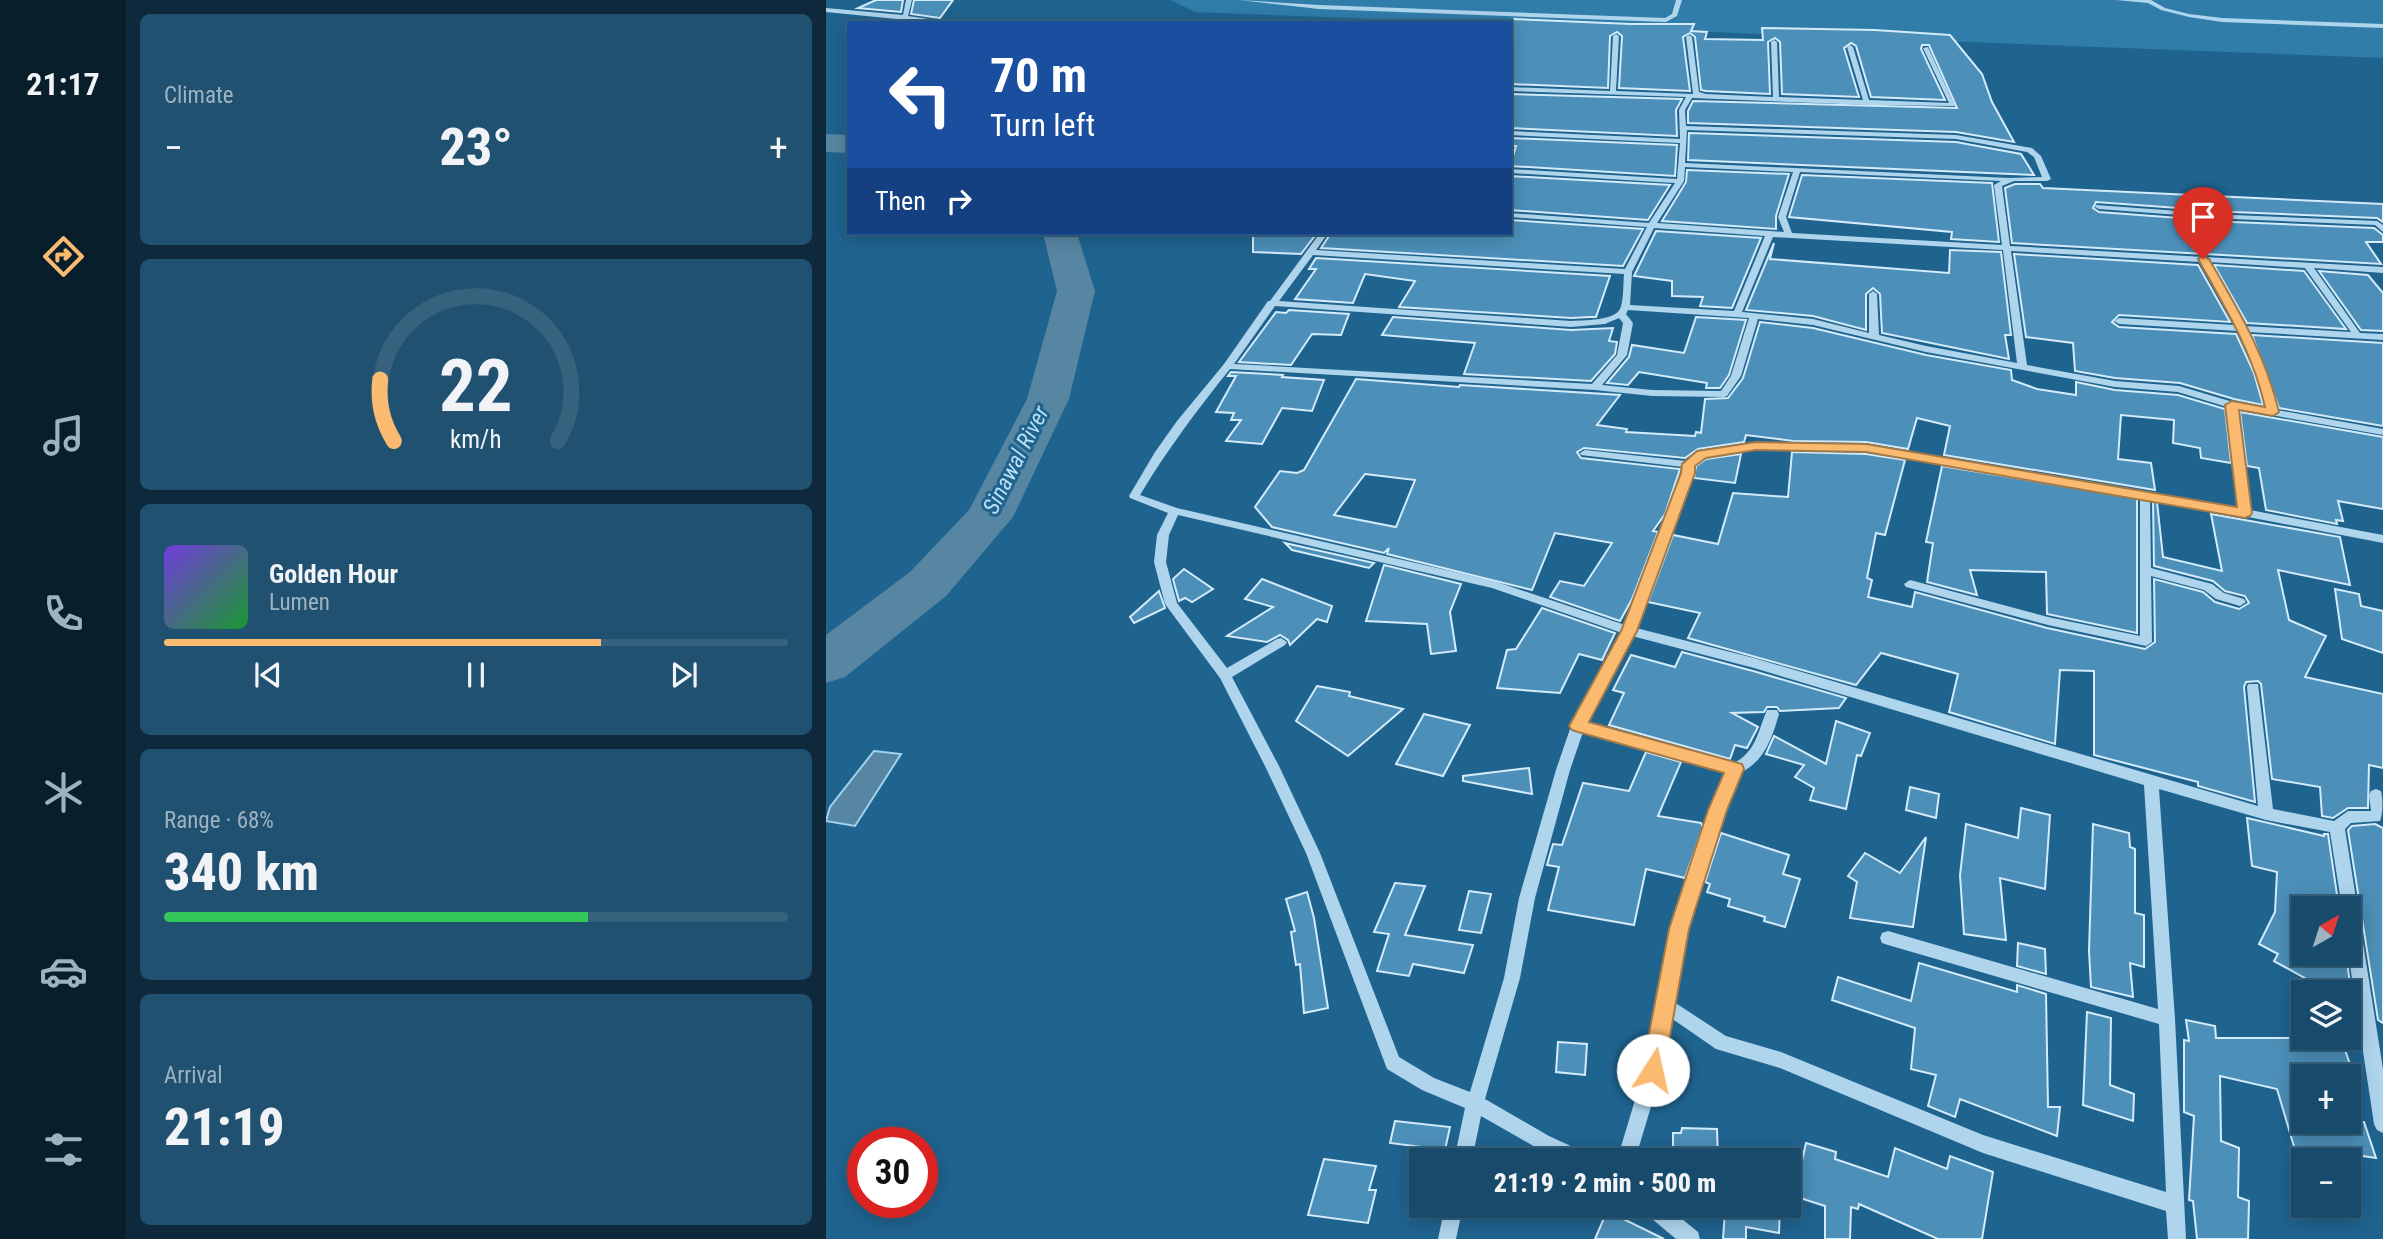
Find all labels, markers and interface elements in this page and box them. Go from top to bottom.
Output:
text: 70 m [990,47,1087,104]
icon: left [875,49,966,140]
text: 21:17 [26,65,100,103]
text: Climate [164,82,234,109]
text: Turn left [990,106,1095,144]
text: 23° [439,117,513,178]
text: − [164,126,183,170]
text: + [769,126,788,170]
icon: right [940,182,978,220]
text: Then [875,186,926,216]
pin [2173,187,2233,259]
icon: arrive [2184,198,2222,236]
icon: directions [39,232,88,281]
text: 22 [439,343,513,429]
water label: Sinawal River [977,401,1055,518]
icon: music [39,411,88,460]
text: km/h [450,424,502,453]
text: Golden Hour [269,559,398,589]
icon: phone [39,589,88,638]
text: Lumen [269,589,330,616]
icon: previous [249,656,287,694]
icon: pause [457,656,495,694]
icon: next [665,656,703,694]
icon: climate [39,768,88,817]
text: Range · 68% [164,807,274,834]
text: 340 km [164,842,319,903]
north arrow [2291,896,2361,966]
map controls [2291,896,2361,1218]
icon: car [39,947,88,996]
button: layers [2291,980,2361,1050]
position arrow [1616,1033,1690,1107]
text: Arrival [164,1062,223,1089]
button: + [2291,1064,2361,1134]
text: 21:19 [164,1097,284,1158]
icon: filters [39,1125,88,1174]
speed limit sign: 30 [847,1127,938,1218]
button: − [2291,1148,2361,1218]
text: 21:19 · 2 min · 500 m [1494,1168,1716,1198]

